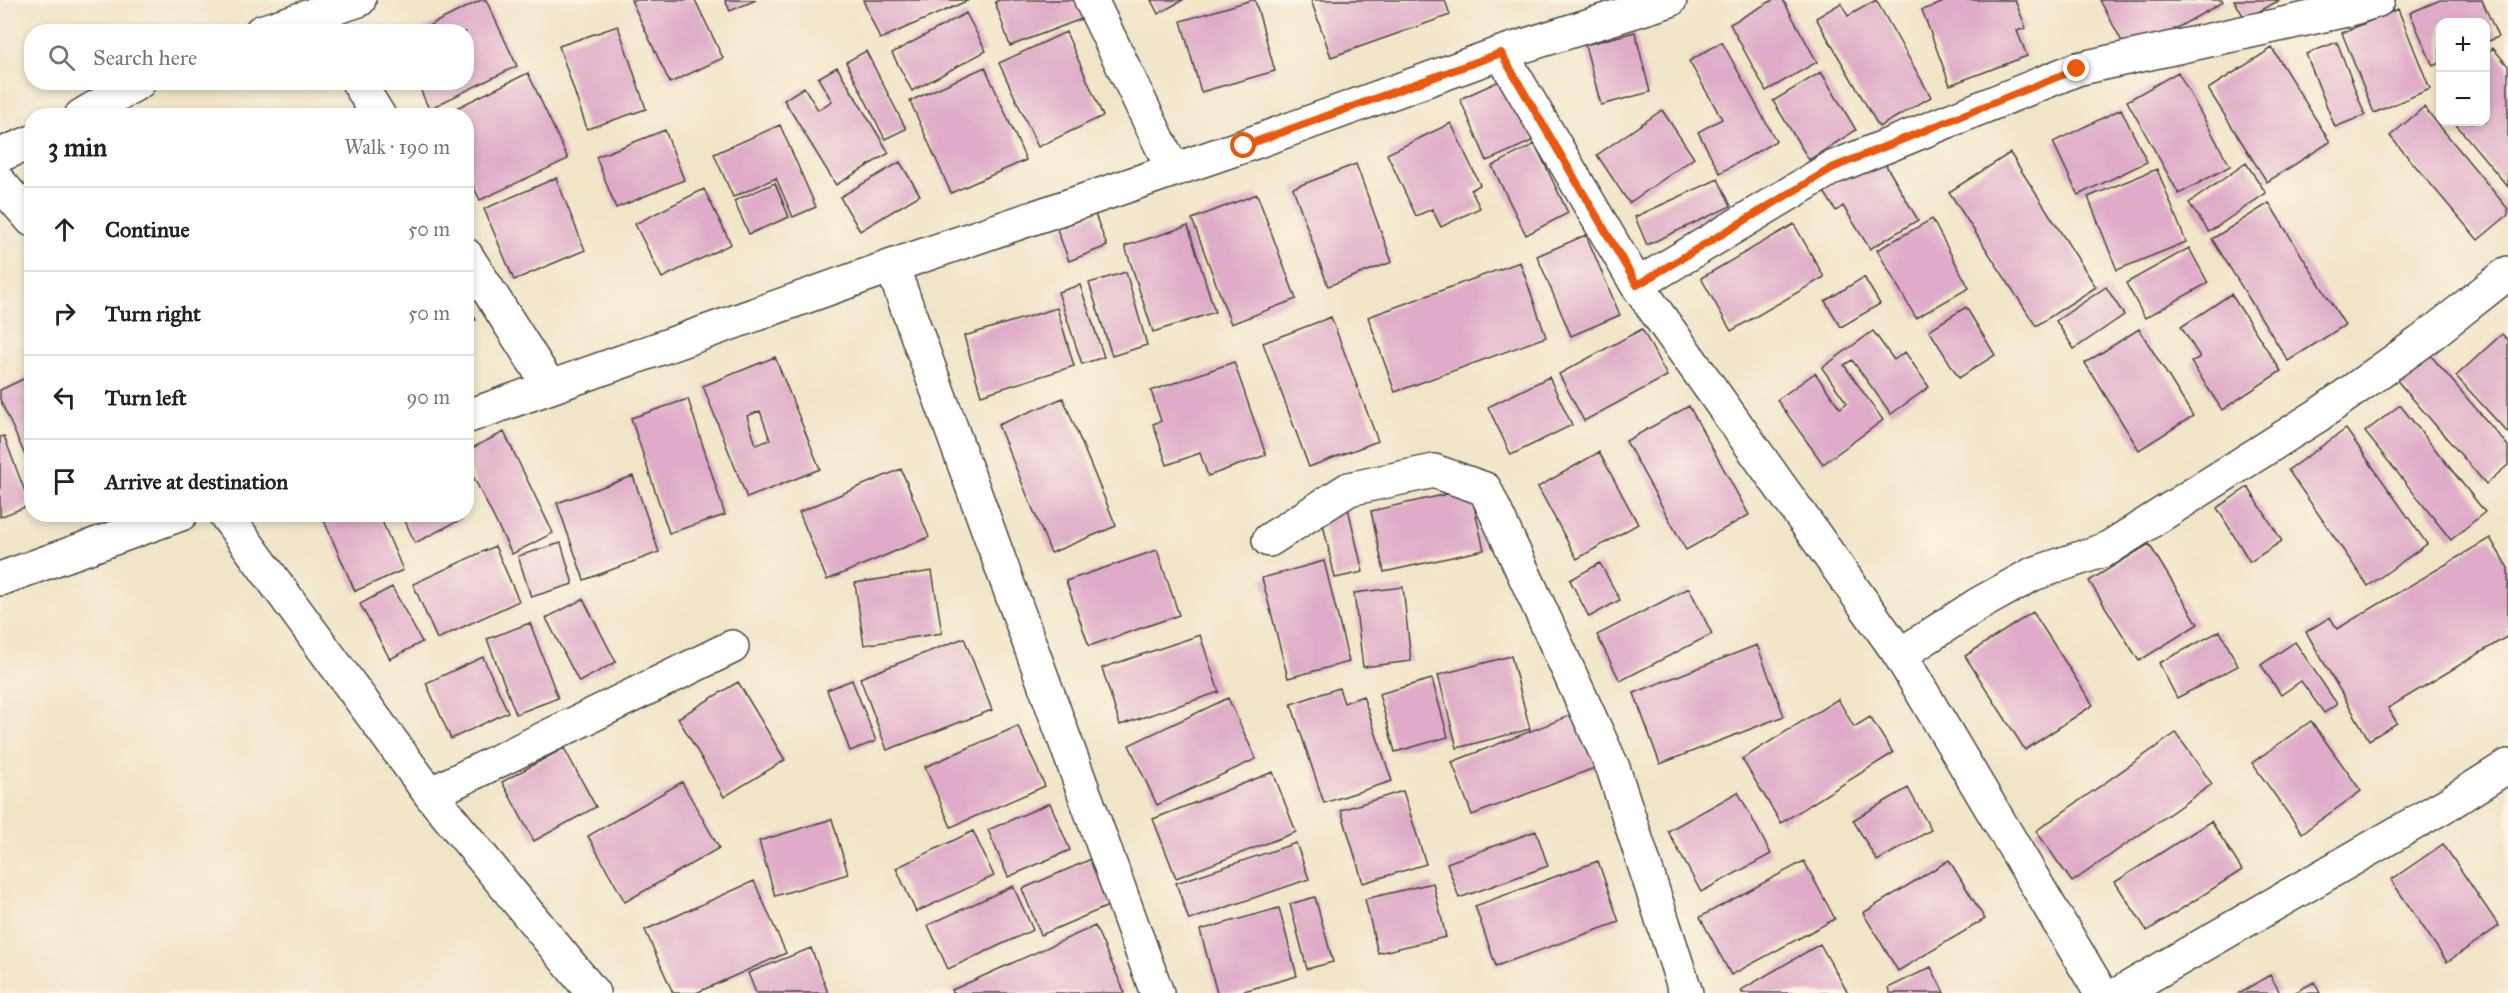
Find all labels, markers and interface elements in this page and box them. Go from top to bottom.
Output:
map controls [2436,18,2490,126]
button: + [2436,18,2490,72]
search box [24,24,474,90]
icon: search [45,41,78,74]
text: Search here [93,44,197,71]
route end [2063,55,2089,81]
button: − [2436,72,2490,126]
text: 3 min [48,131,107,163]
route start [1230,132,1256,158]
text: Walk · 190 m [345,135,450,159]
icon: ahead [48,213,81,246]
text: Continue [105,216,190,243]
text: 50 m [408,217,450,241]
icon: right [48,297,81,330]
text: Turn right [105,300,201,327]
text: 50 m [408,301,450,325]
icon: left [48,381,81,414]
text: Turn left [105,384,187,411]
text: 90 m [407,385,450,409]
icon: arrive [48,465,81,498]
text: Arrive at destination [105,468,288,495]

